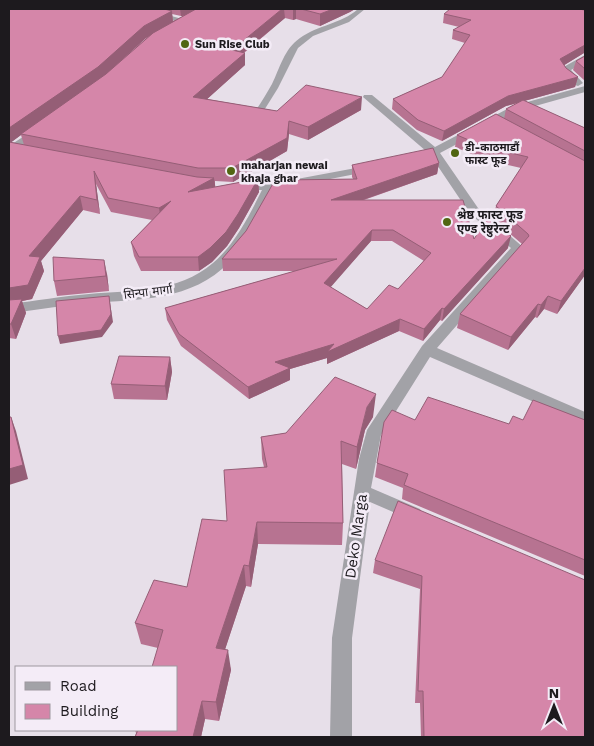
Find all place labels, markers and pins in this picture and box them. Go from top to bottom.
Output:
marker: Sun Rise Club [179,38,191,50]
place label: Sun Rise Club [195,38,270,51]
place label: डी-काठमाडौं फास्ट फूड [464,141,520,168]
marker: डी-काठमाडौं फास्ट फूड [449,147,461,159]
place label: maharjan newai khaja ghar [241,159,328,185]
marker: maharjan newai khaja ghar [225,165,237,177]
place label: श्रेष्ठ फास्ट फूड एण्ड रेष्टुरेन्ट [457,207,523,238]
marker: श्रेष्ठ फास्ट फूड एण्ड रेष्टुरेन्ट [441,216,453,228]

